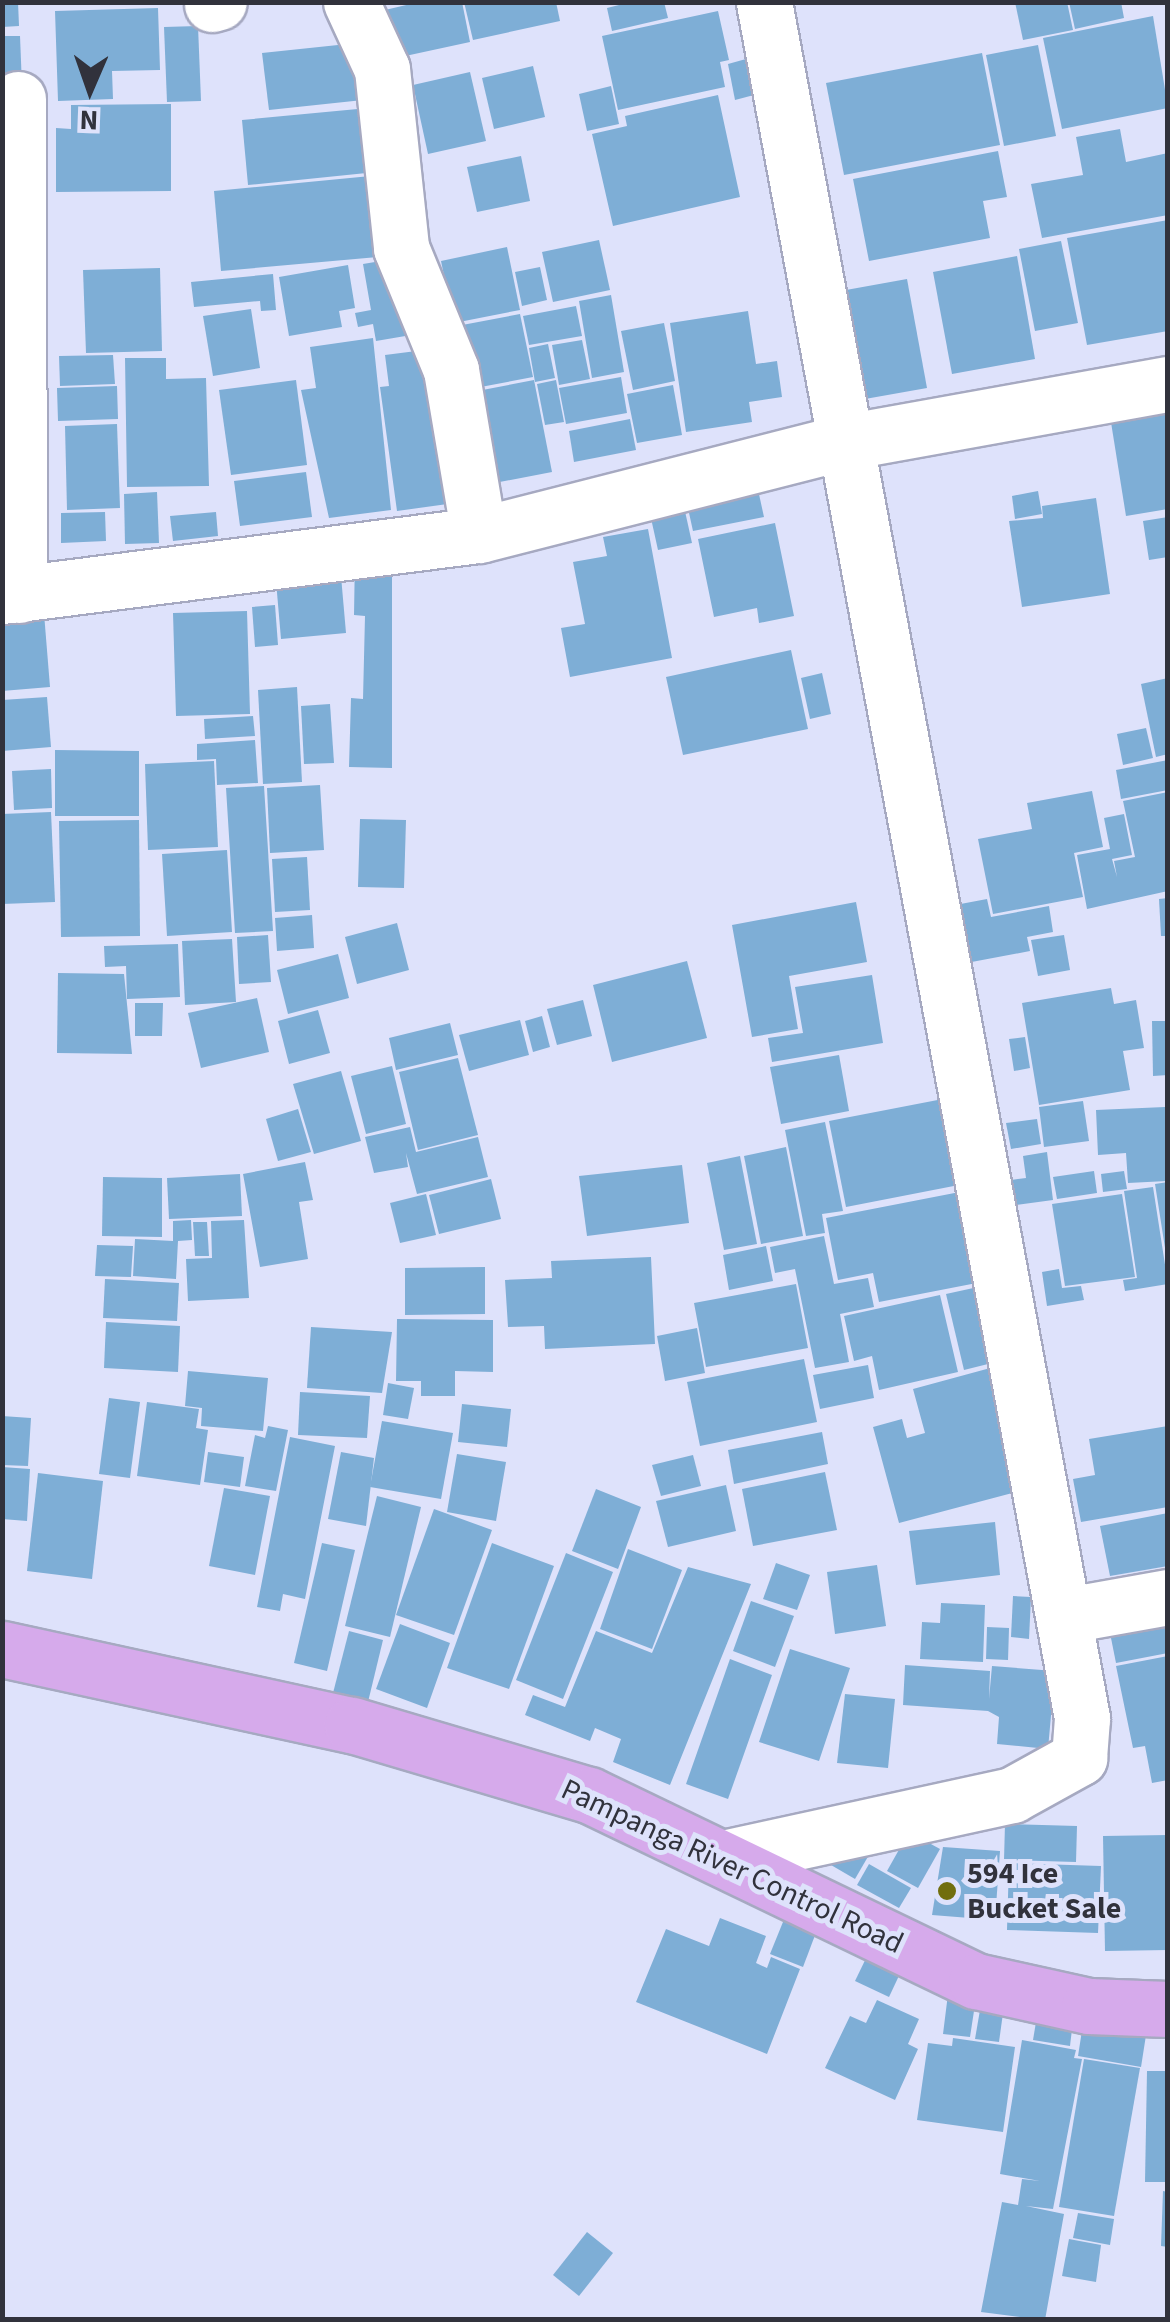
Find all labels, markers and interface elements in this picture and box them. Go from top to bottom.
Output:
north arrow [40,40,140,140]
text: N [79,100,99,140]
street label: Pampanga River Control Road [555,1772,909,1962]
place label: 594 Ice Bucket Sale [967,1856,1121,1926]
marker: 594 Ice Bucket Sale [936,1880,958,1902]

